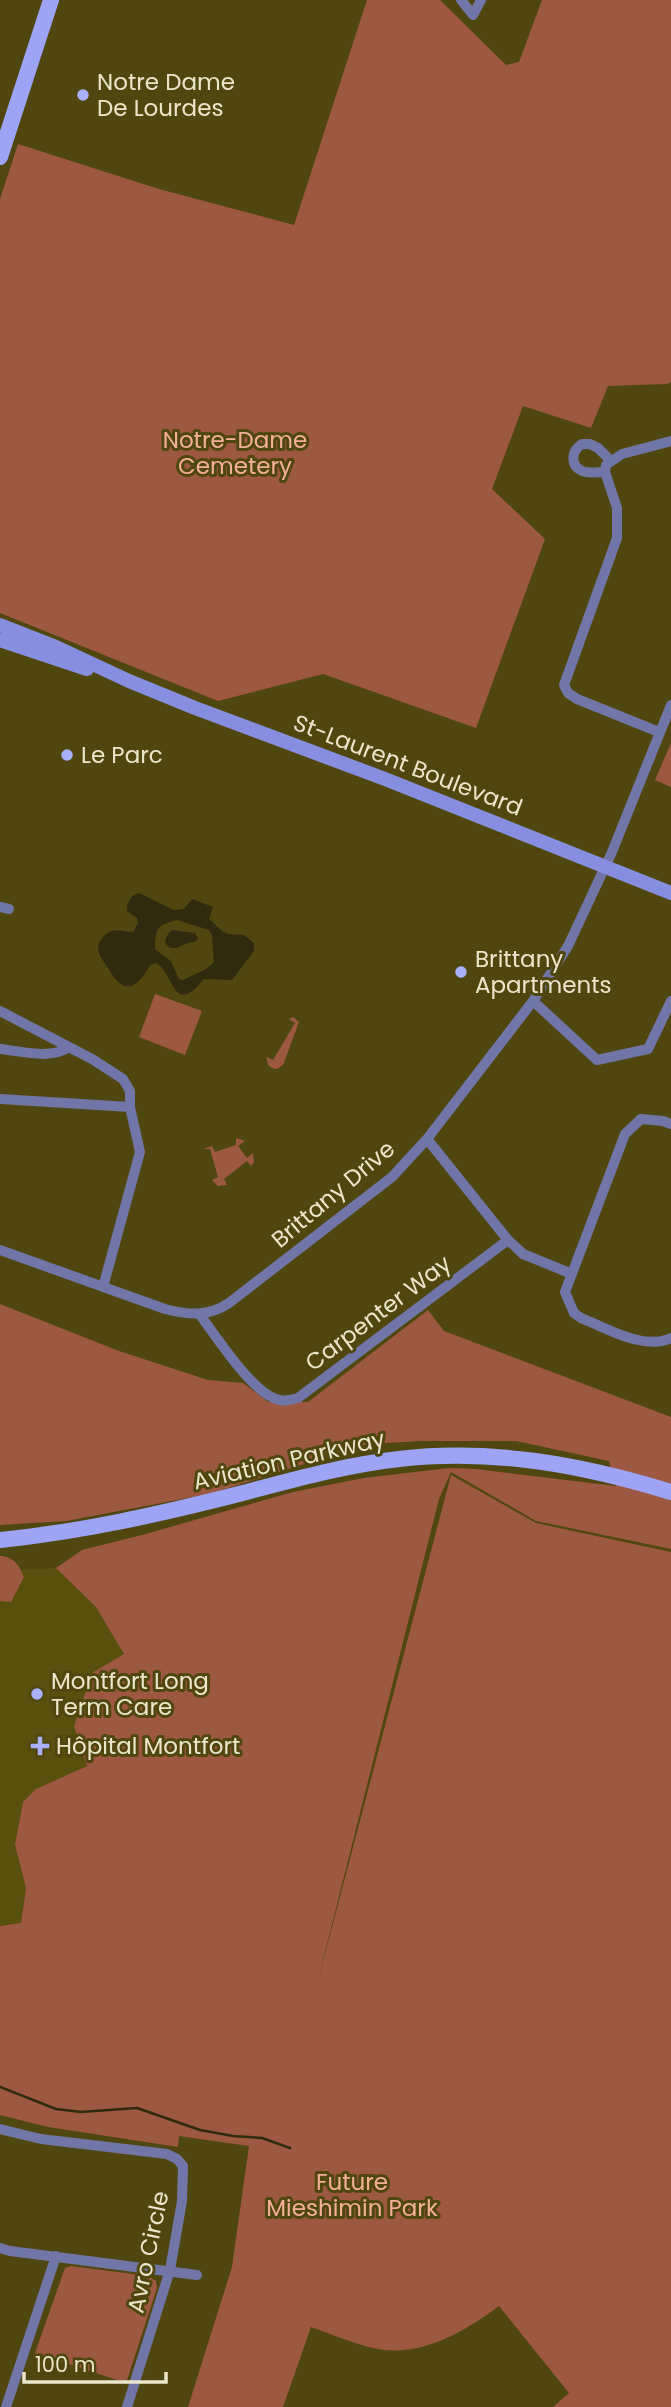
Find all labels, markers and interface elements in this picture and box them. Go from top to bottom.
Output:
place label: Notre Dame De Lourdes [97,66,235,124]
marker: Notre Dame De Lourdes [75,87,91,103]
park label: Notre-Dame Cemetery [163,424,307,482]
street label: St-Laurent Boulevard [289,707,527,823]
place label: Le Parc [81,739,163,771]
marker: Le Parc [59,747,75,763]
place label: Brittany Apartments [475,943,612,1001]
marker: Brittany Apartments [453,964,469,980]
street label: Brittany Drive [264,1133,402,1255]
street label: Carpenter Way [299,1248,457,1378]
street label: Aviation Parkway [190,1422,388,1498]
place label: Montfort Long Term Care [51,1665,209,1723]
marker: Montfort Long Term Care [29,1686,45,1702]
place label: Hôpital Montfort [56,1730,240,1762]
marker: Hôpital Montfort [30,1736,50,1756]
park label: Future Mieshimin Park [266,2166,438,2224]
street label: Avro Circle [119,2188,177,2316]
scale bar [24,2340,166,2384]
text: 100 m [35,2350,95,2379]

